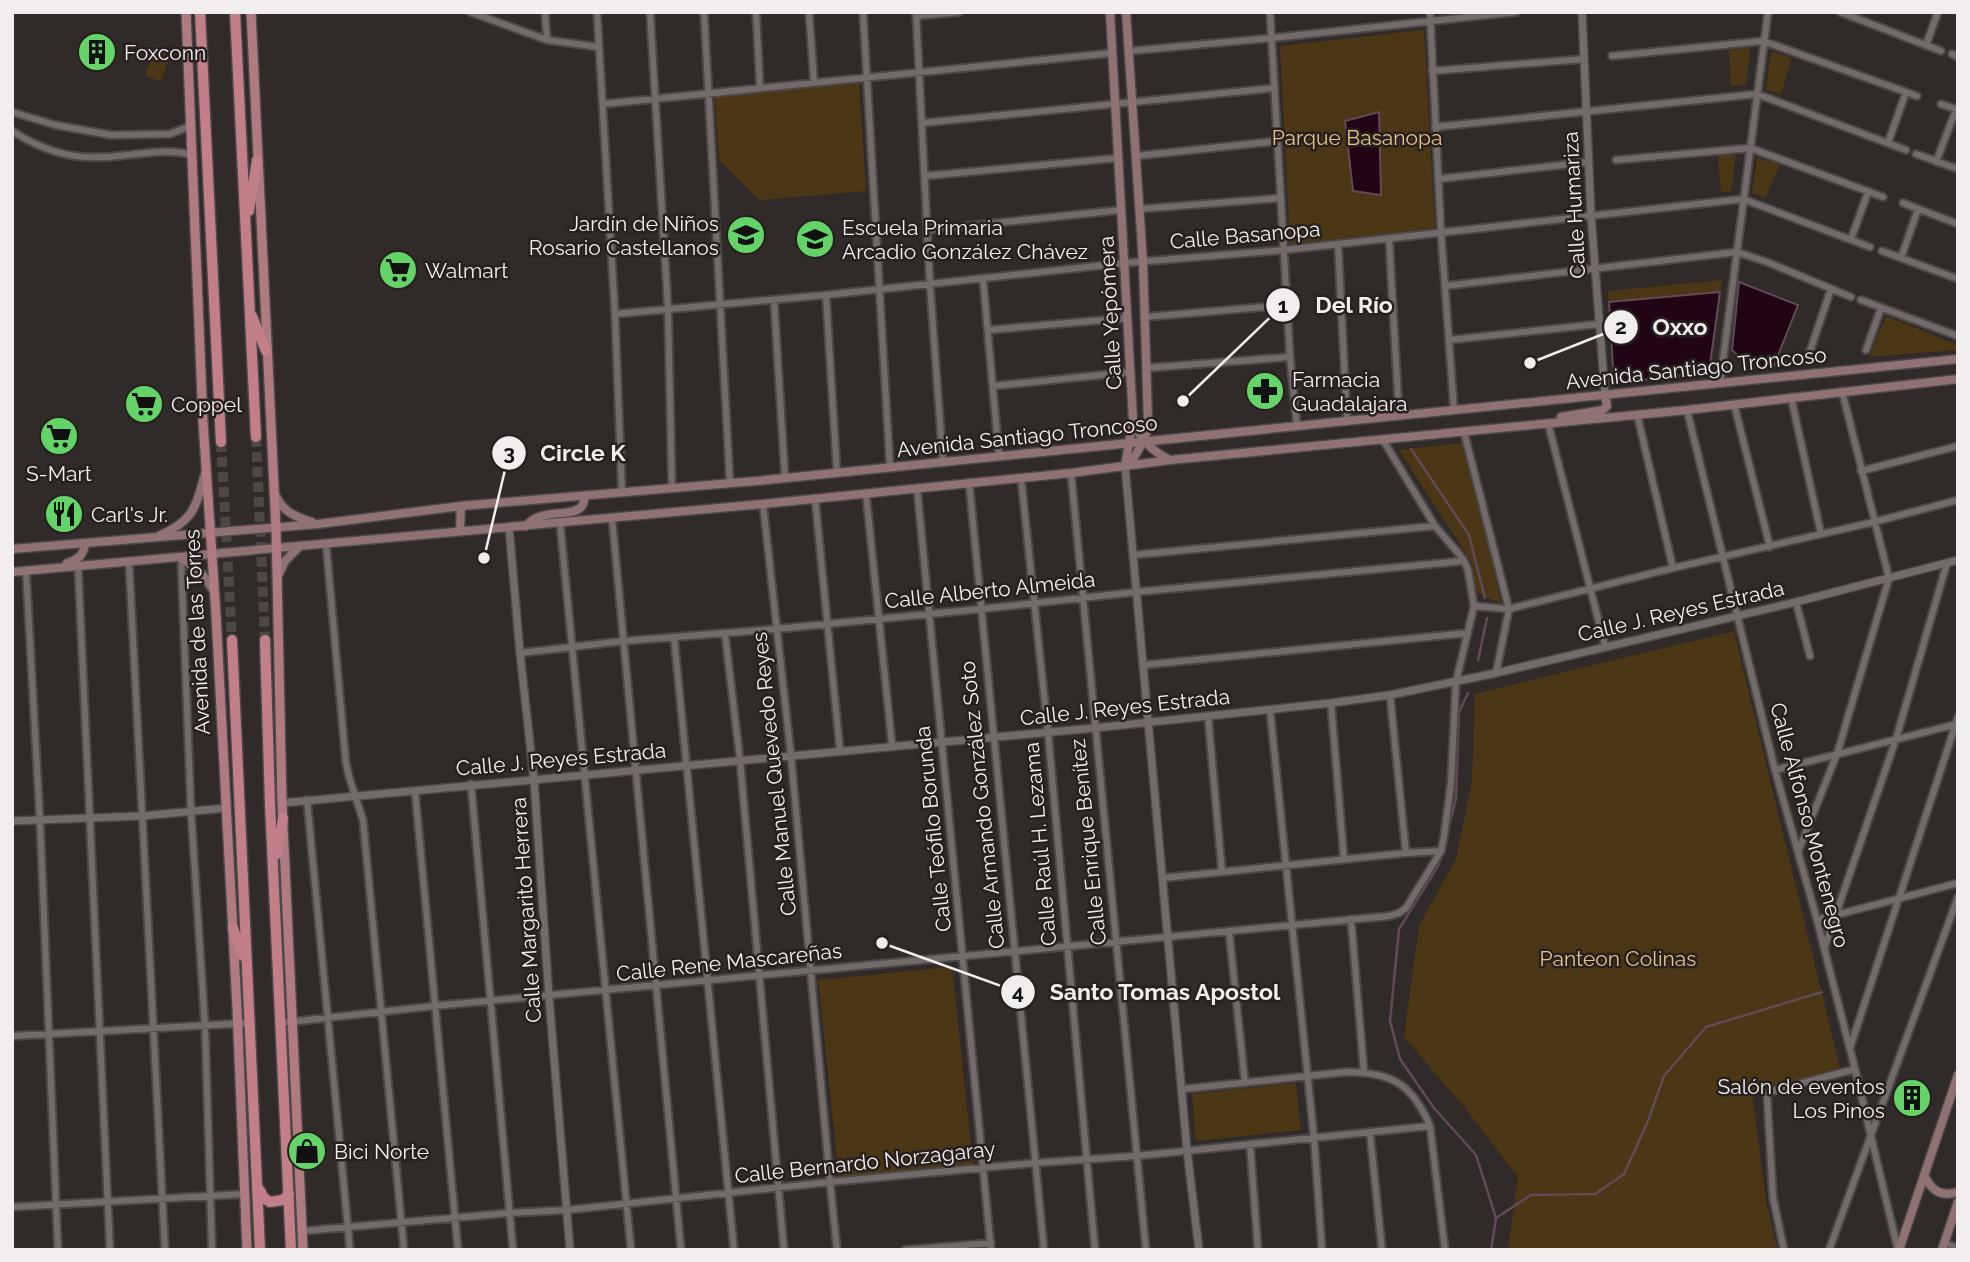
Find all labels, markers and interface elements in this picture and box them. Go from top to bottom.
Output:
building icon: Foxconn [76,31,118,73]
place label: Foxconn [124,40,206,65]
park label: Parque Basanopa [1272,125,1442,150]
street label: Calle Humariza [1558,131,1590,279]
place label: Jardín de Niños Rosario Castellanos [529,211,719,260]
school or university icon: Jardín de Niños Rosario Castellanos [725,214,767,256]
place label: Escuela Primaria Arcadio González Chávez [842,215,1088,264]
street label: Calle Basanopa [1169,216,1321,254]
school or university icon: Escuela Primaria Arcadio González Chávez [794,218,836,260]
street label: Calle Yepómera [1093,235,1127,391]
supermarket icon: Walmart [377,249,419,291]
place label: Walmart [425,258,508,283]
callout: Del Río [1265,283,1407,327]
text: Del Río [1315,291,1393,318]
text: 1 [1278,293,1288,318]
callout: Oxxo [1604,305,1722,349]
text: Oxxo [1653,313,1708,340]
text: 2 [1615,314,1627,339]
street label: Avenida Santiago Troncoso [1564,342,1828,394]
place label: Farmacia Guadalajara [1292,367,1408,416]
pharmacy icon: Farmacia Guadalajara [1244,370,1286,412]
supermarket icon: Coppel [123,383,165,425]
place label: Coppel [171,392,242,417]
street label: Avenida Santiago Troncoso [895,410,1159,462]
supermarket icon: S-Mart [38,415,80,457]
callout: Circle K [492,431,640,475]
text: Circle K [540,439,626,466]
text: 3 [503,440,515,465]
place label: S-Mart [26,461,92,486]
restaurant icon: Carl's Jr. [43,493,85,535]
place label: Carl's Jr. [91,502,168,527]
street label: Avenida de las Torres [179,529,215,735]
street label: Calle Alberto Almeida [883,567,1097,613]
street label: Calle J. Reyes Estrada [1575,575,1787,647]
street label: Calle Manuel Quevedo Reyes [747,631,801,917]
street label: Calle Armando González Soto [954,660,1010,950]
street label: Calle J. Reyes Estrada [1019,684,1231,730]
street label: Calle Alfonso Montenegro [1765,700,1855,950]
street label: Calle Teófilo Borunda [910,725,956,933]
street label: Calle J. Reyes Estrada [455,737,667,781]
street label: Calle Enrique Benítez [1065,738,1111,946]
street label: Calle Raúl H. Lezama [1019,741,1061,947]
street label: Calle Margarito Herrera [506,796,546,1024]
street label: Calle Rene Mascareñas [615,938,843,986]
park label: Panteon Colinas [1540,946,1696,971]
callout: Santo Tomas Apostol [1001,970,1295,1014]
text: Santo Tomas Apostol [1050,978,1281,1005]
text: 4 [1012,979,1024,1004]
place label: Salón de eventos Los Pinos [1717,1074,1885,1123]
building icon: Salón de eventos Los Pinos [1891,1077,1933,1119]
shop icon: Bici Norte [286,1130,328,1172]
street label: Calle Bernardo Norzagaray [733,1136,997,1188]
place label: Bici Norte [334,1139,429,1164]

